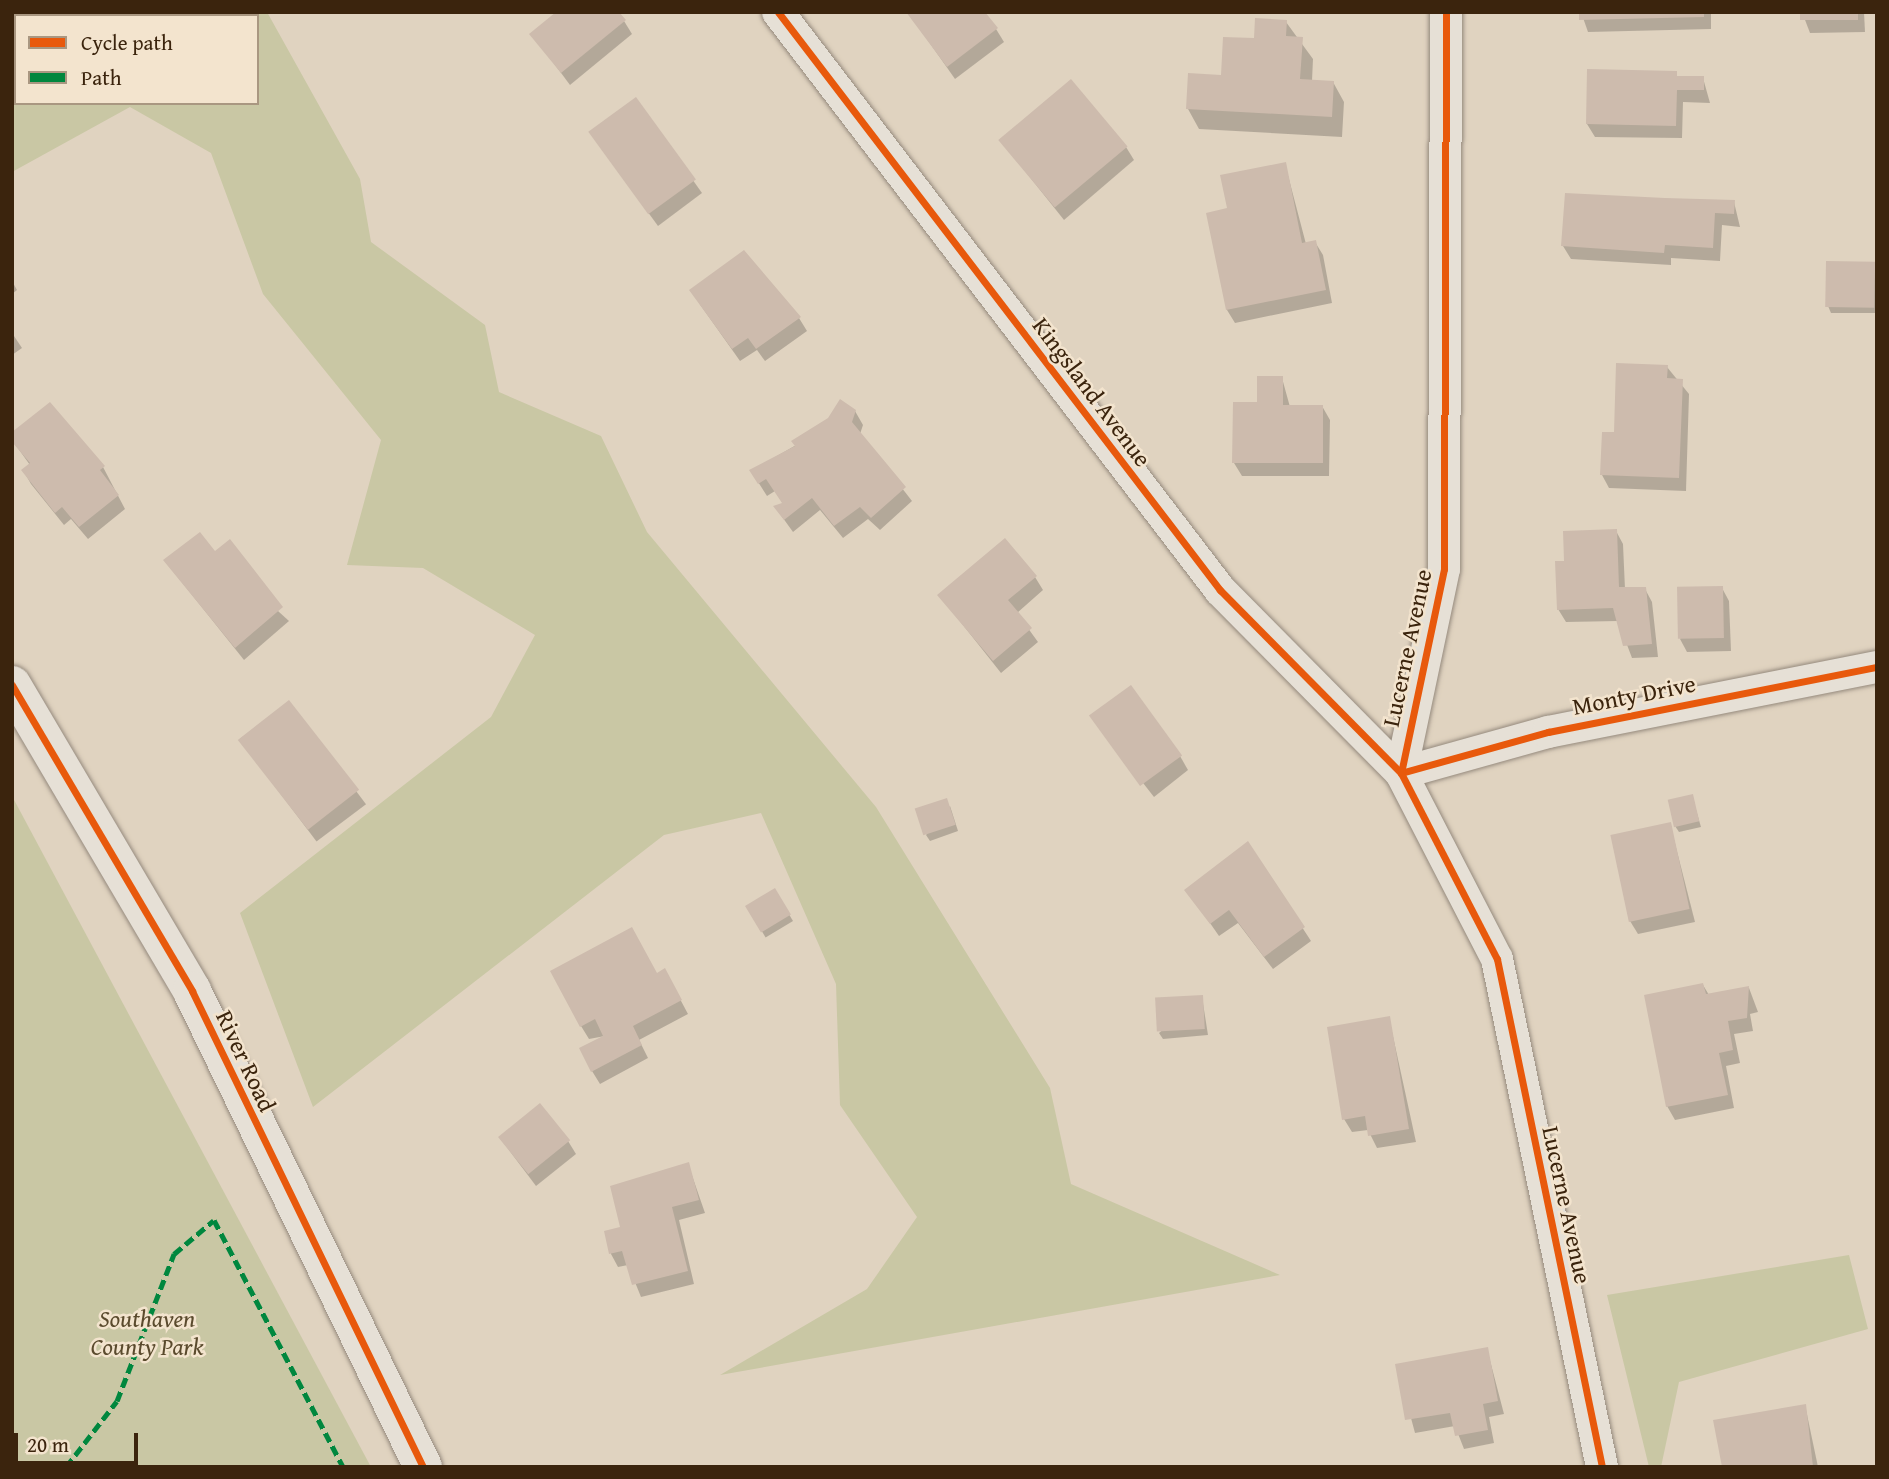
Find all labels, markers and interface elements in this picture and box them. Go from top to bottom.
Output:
legend [14,14,259,105]
text: Cycle path [81,27,173,58]
text: Path [81,62,121,93]
street label: Kingsland Avenue [1027,312,1157,472]
street label: Lucerne Avenue [1376,567,1438,729]
street label: Monty Drive [1570,669,1698,721]
street label: River Road [210,1006,282,1116]
street label: Lucerne Avenue [1536,1124,1598,1286]
park label: Southaven County Park [91,1305,203,1361]
scale bar [18,1420,142,1464]
text: 20 m [27,1429,69,1460]

